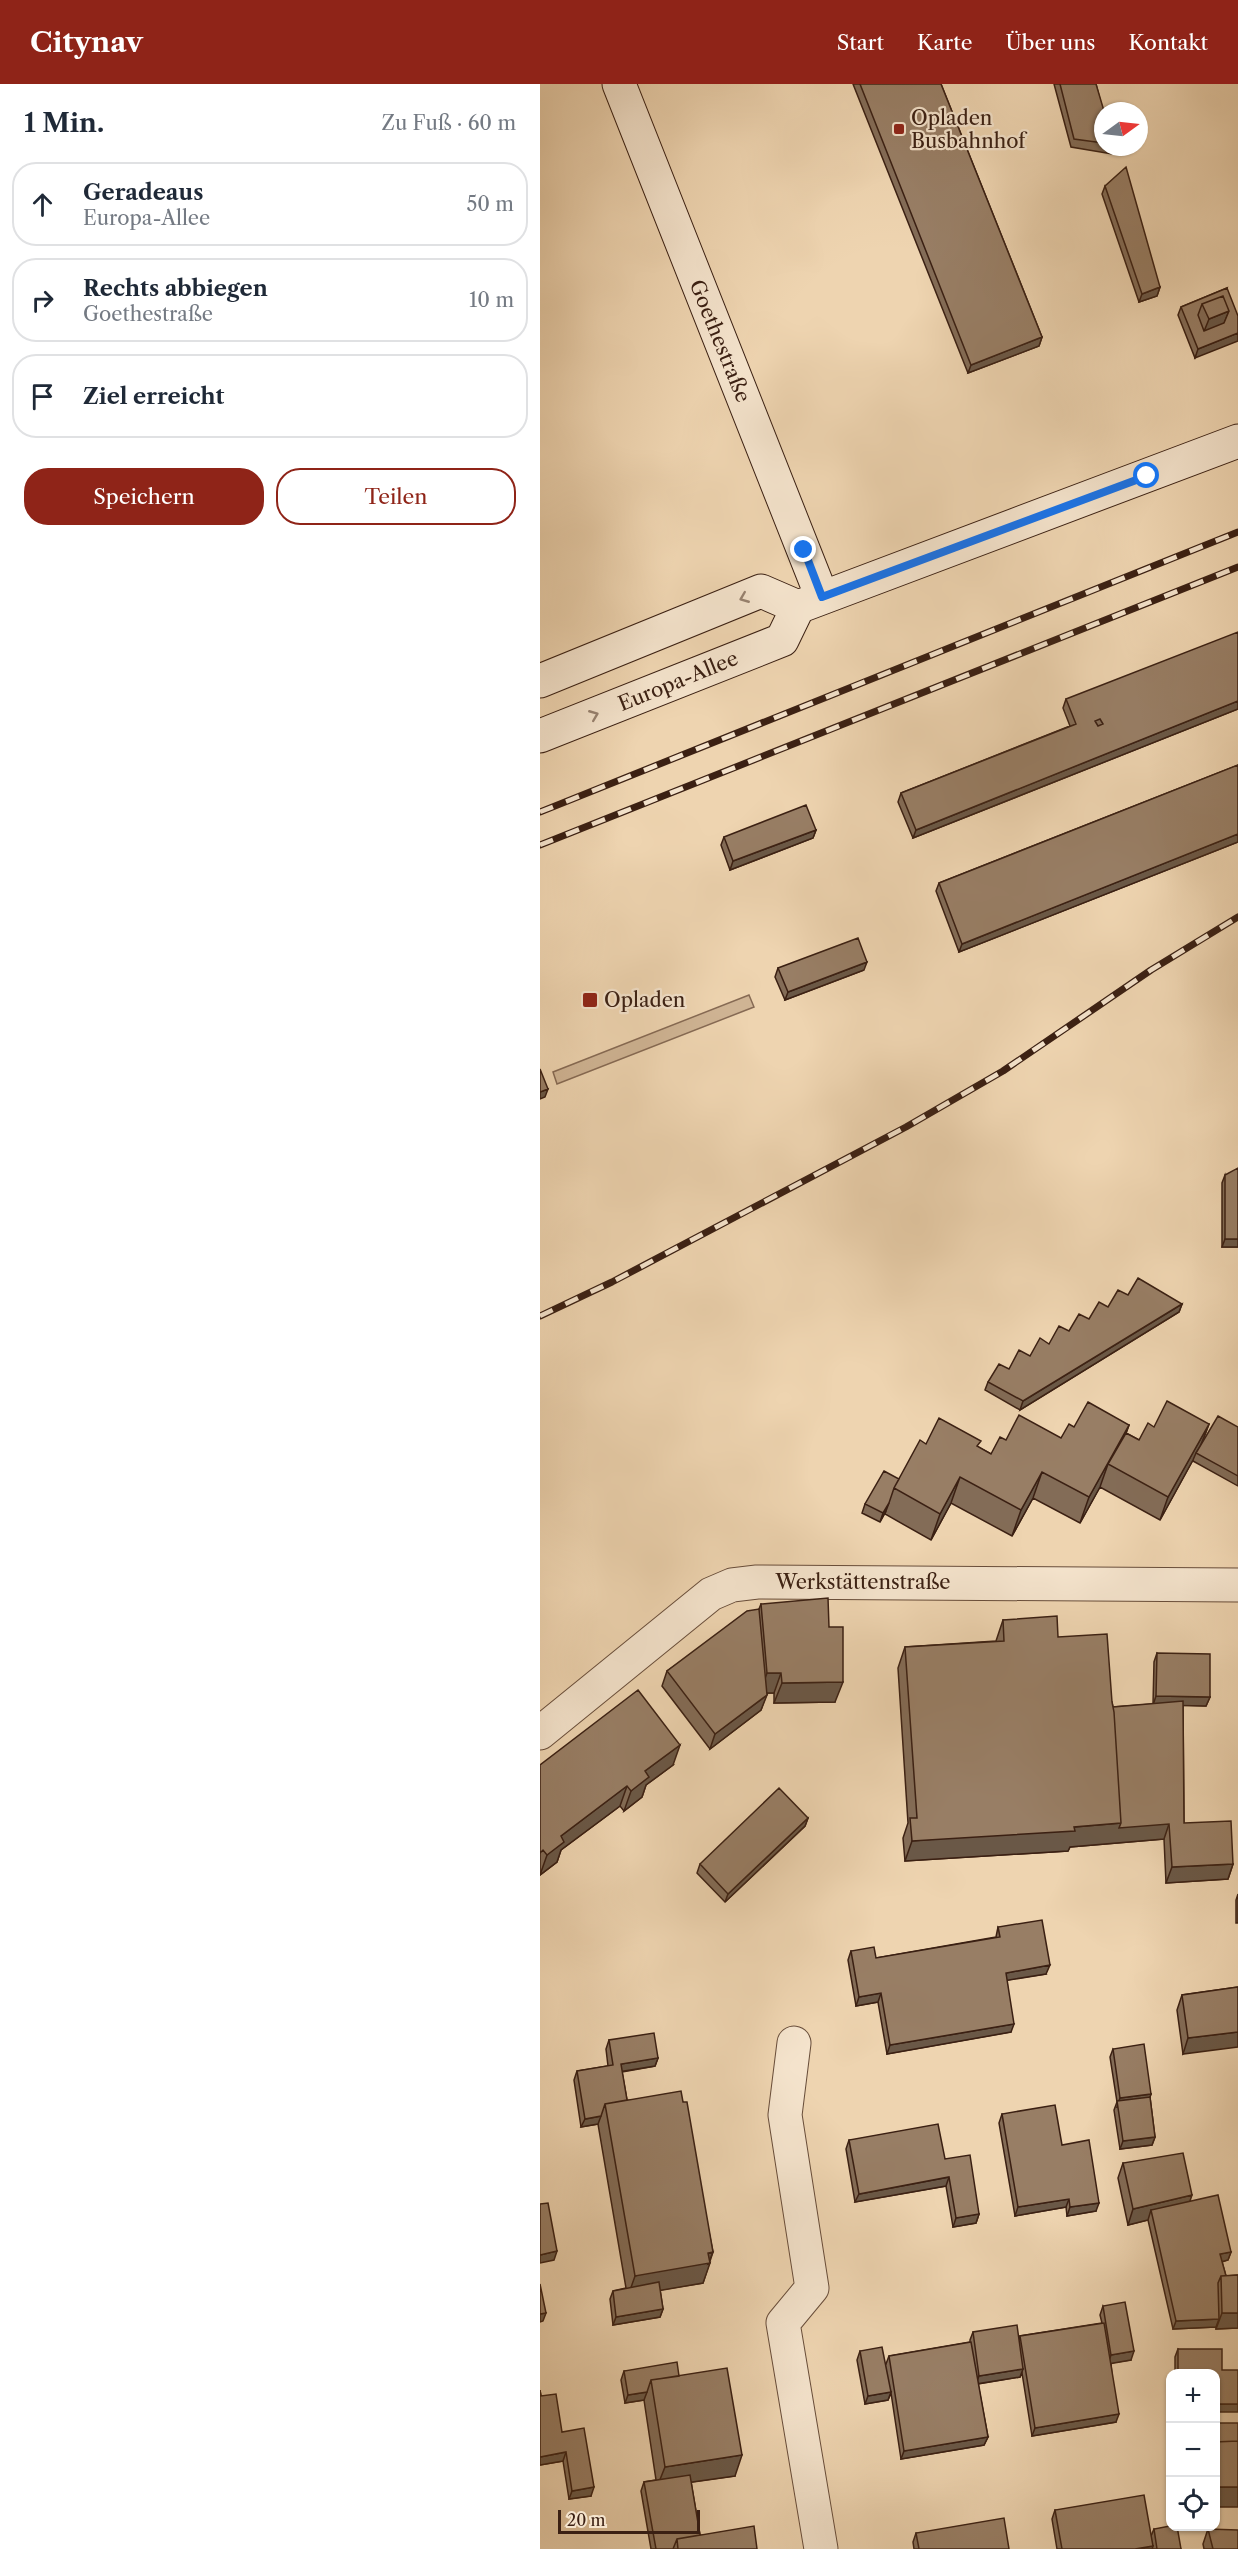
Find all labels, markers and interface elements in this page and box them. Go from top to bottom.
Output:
text: Citynav [30,25,143,59]
text: Start [837,30,884,55]
text: Karte [917,30,973,55]
text: Über uns [1006,30,1095,55]
text: Kontakt [1128,30,1208,55]
north arrow [1094,102,1148,156]
place label: Opladen Busbahnhof [911,106,1028,153]
text: 1 Min. [24,107,104,139]
text: Zu Fuß · 60 m [382,111,516,135]
marker: Opladen Busbahnhof [892,122,906,136]
text: Geradeaus [83,179,203,206]
icon: ahead [26,188,59,221]
text: 50 m [467,192,514,216]
text: Europa-Allee [83,206,210,230]
text: Rechts abbiegen [83,275,268,302]
street label: Goethestraße [685,276,755,406]
icon: right [26,284,59,317]
text: 10 m [469,288,514,312]
text: Goethestraße [83,302,213,326]
icon: arrive [26,380,59,413]
text: Ziel erreicht [83,383,224,410]
route start [1133,462,1159,488]
button: Speichern [24,468,264,525]
button: Teilen [276,468,516,525]
route end [790,536,816,562]
one-way arrow [740,591,751,603]
street label: Europa-Allee [615,646,741,716]
one-way arrow [588,710,599,722]
place label: Opladen [604,988,686,1012]
marker: Opladen [581,991,599,1009]
street label: Werkstättenstraße [774,1570,951,1594]
map controls [1166,2369,1220,2531]
button: + [1166,2369,1220,2423]
button: − [1166,2423,1220,2477]
button: locate [1166,2477,1220,2531]
scale bar [558,2507,700,2534]
text: 20 m [567,2510,606,2530]

